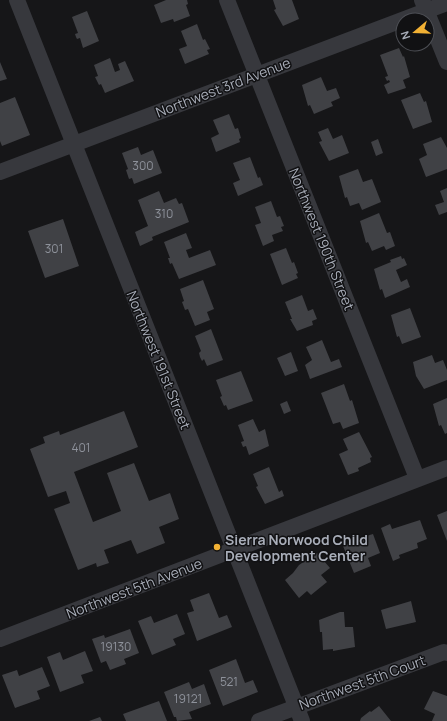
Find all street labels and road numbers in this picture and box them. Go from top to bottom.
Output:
street label: Northwest 3rd Avenue [153,53,293,121]
street label: Northwest 190th Street [285,165,359,313]
street label: Northwest 191st Street [123,288,196,432]
street label: Northwest 5th Avenue [63,553,205,623]
street label: Northwest 5th Court [296,650,428,714]

